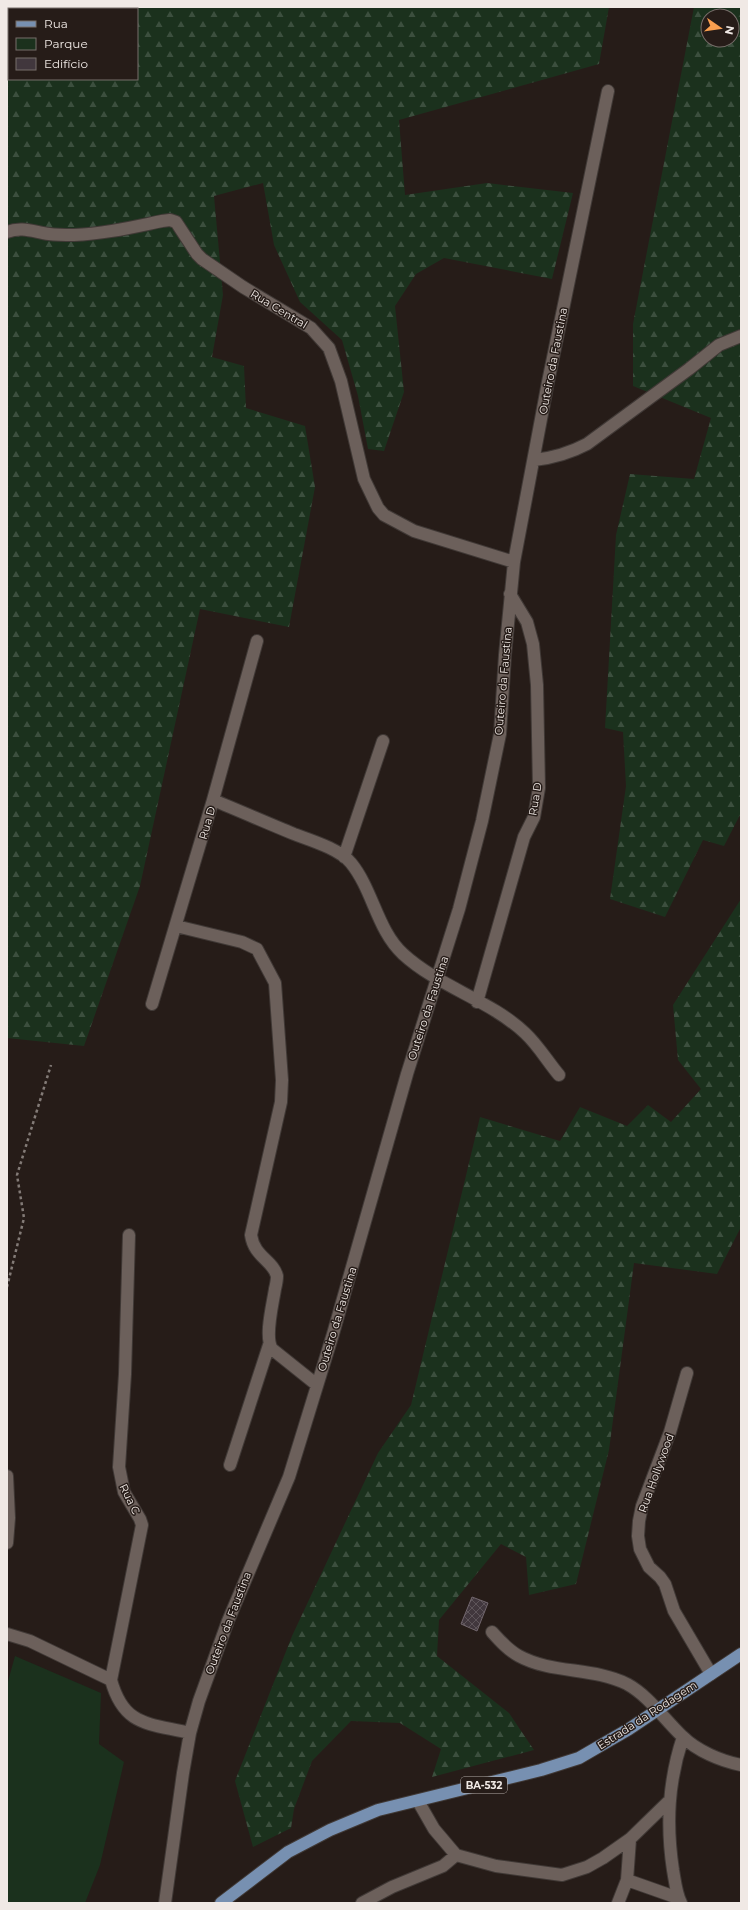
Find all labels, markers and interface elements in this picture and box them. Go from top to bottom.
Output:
legend [8,8,138,80]
north arrow [700,8,740,48]
text: Rua [44,16,68,31]
text: N [722,24,738,36]
text: Parque [44,36,88,51]
text: Edifício [44,56,88,71]
street label: Rua Central [248,286,310,332]
street label: Outeiro da Faustina [536,306,570,416]
street label: Outeiro da Faustina [491,626,515,736]
street label: Rua D [525,781,545,817]
street label: Rua D [196,805,218,841]
street label: Outeiro da Faustina [405,954,451,1062]
street label: Outeiro da Faustina [314,1265,360,1373]
street label: Rua Hollywood [635,1432,677,1514]
street label: Rua C [117,1481,144,1517]
street label: Outeiro da Faustina [202,1570,254,1676]
street label: Estrada da Rodagem [595,1678,699,1752]
road number: BA-532 [461,1777,507,1793]

